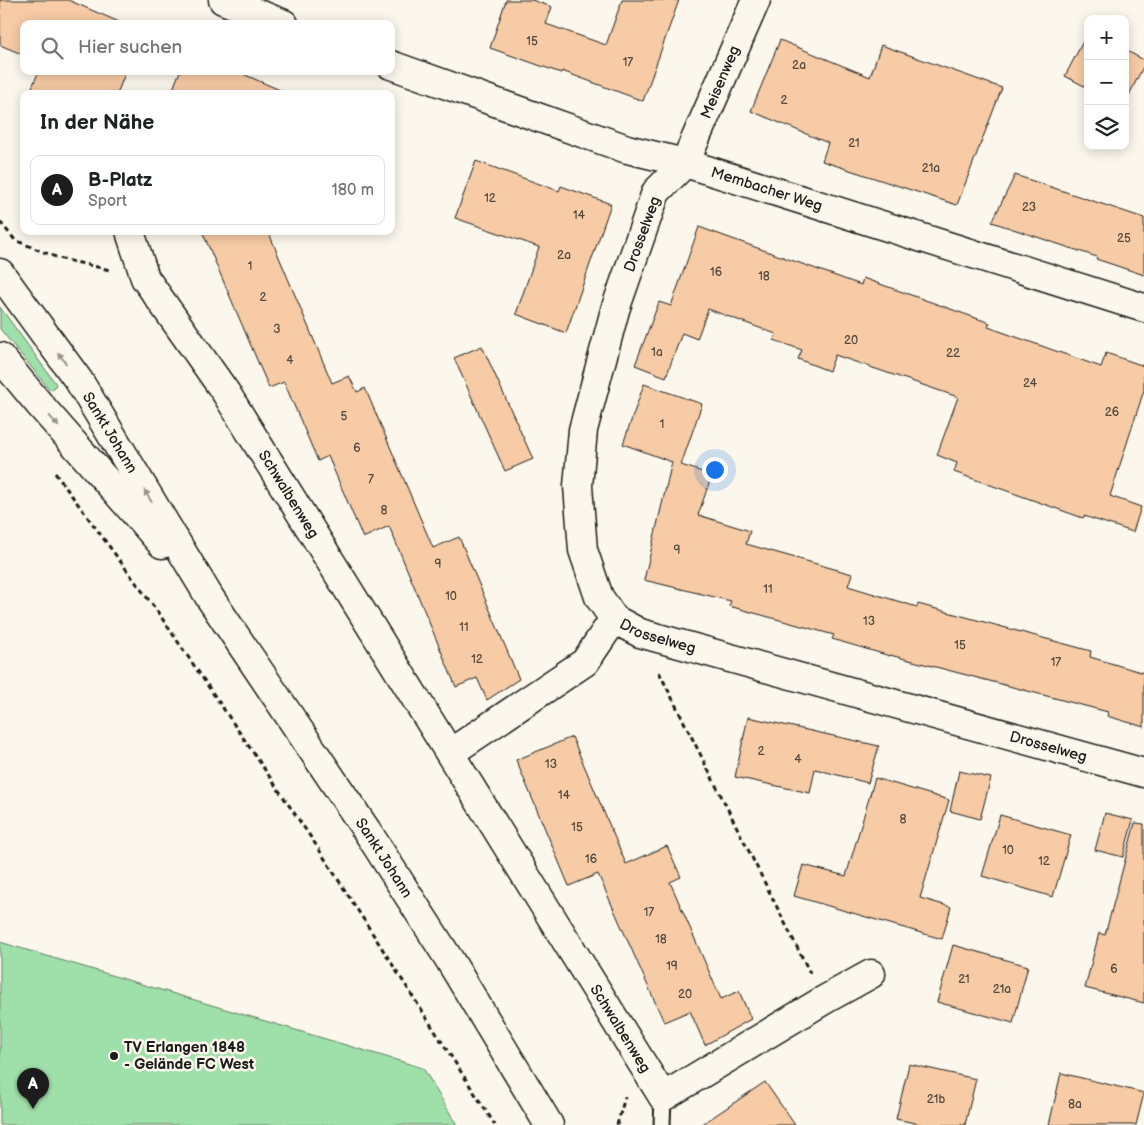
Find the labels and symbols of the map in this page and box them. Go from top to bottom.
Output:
house number: 15 [526,34,538,49]
street label: Meisenweg [697,43,744,122]
house number: 17 [623,55,633,70]
house number: 2a [792,58,806,73]
house number: 2 [780,93,788,108]
house number: 21 [848,136,860,151]
house number: 21a [922,161,940,176]
street label: Membacher Weg [709,163,825,216]
house number: 12 [484,191,496,206]
street label: Drosselweg [620,194,665,275]
house number: 23 [1022,200,1036,215]
house number: 14 [573,208,586,223]
house number: 25 [1117,231,1131,246]
house number: 2a [557,248,571,263]
house number: 1 [248,259,252,274]
house number: 16 [710,265,722,280]
house number: 18 [758,269,770,284]
house number: 2 [259,290,267,305]
house number: 3 [273,322,281,337]
house number: 20 [844,333,858,348]
house number: 1a [651,345,663,360]
house number: 22 [946,346,960,361]
one-way arrow [57,352,68,365]
house number: 4 [286,353,294,368]
house number: 24 [1023,376,1038,391]
street label: Sankt Johann [78,389,141,477]
house number: 26 [1105,405,1119,420]
house number: 5 [341,409,348,424]
one-way arrow [48,414,60,426]
house number: 1 [660,417,664,432]
house number: 6 [353,441,361,456]
street label: Schwalbenweg [254,447,323,542]
your location [702,457,728,483]
house number: 7 [368,472,374,487]
one-way arrow [144,490,153,503]
house number: 8 [381,503,388,518]
house number: 9 [674,543,681,558]
house number: 9 [435,557,442,572]
house number: 11 [763,582,773,597]
house number: 10 [445,589,457,604]
house number: 13 [863,614,875,629]
street label: Drosselweg [616,615,698,658]
house number: 11 [459,620,469,635]
house number: 15 [954,638,966,653]
house number: 12 [471,652,483,667]
house number: 17 [1051,655,1061,670]
street label: Drosselweg [1008,727,1089,767]
house number: 2 [757,744,765,759]
house number: 4 [794,752,802,767]
house number: 13 [545,757,557,772]
house number: 14 [558,788,571,803]
house number: 8 [900,812,907,827]
street label: Sankt Johann [351,814,416,902]
house number: 15 [571,820,583,835]
house number: 10 [1002,843,1014,858]
house number: 16 [585,852,597,867]
house number: 12 [1038,854,1050,869]
house number: 17 [644,905,654,920]
house number: 18 [655,932,667,947]
house number: 19 [666,959,678,974]
house number: 6 [1110,962,1118,977]
house number: 21 [958,972,970,987]
street label: Schwalbenweg [586,981,655,1077]
house number: 21a [993,982,1011,997]
house number: 20 [678,987,692,1002]
place label: TV Erlangen 1848 - Gelände FC West [124,1038,254,1074]
marker: TV Erlangen 1848 - Gelände FC West [108,1050,120,1062]
pin: A [17,1068,49,1109]
house number: 21b [927,1092,945,1107]
house number: 8a [1068,1097,1082,1112]

